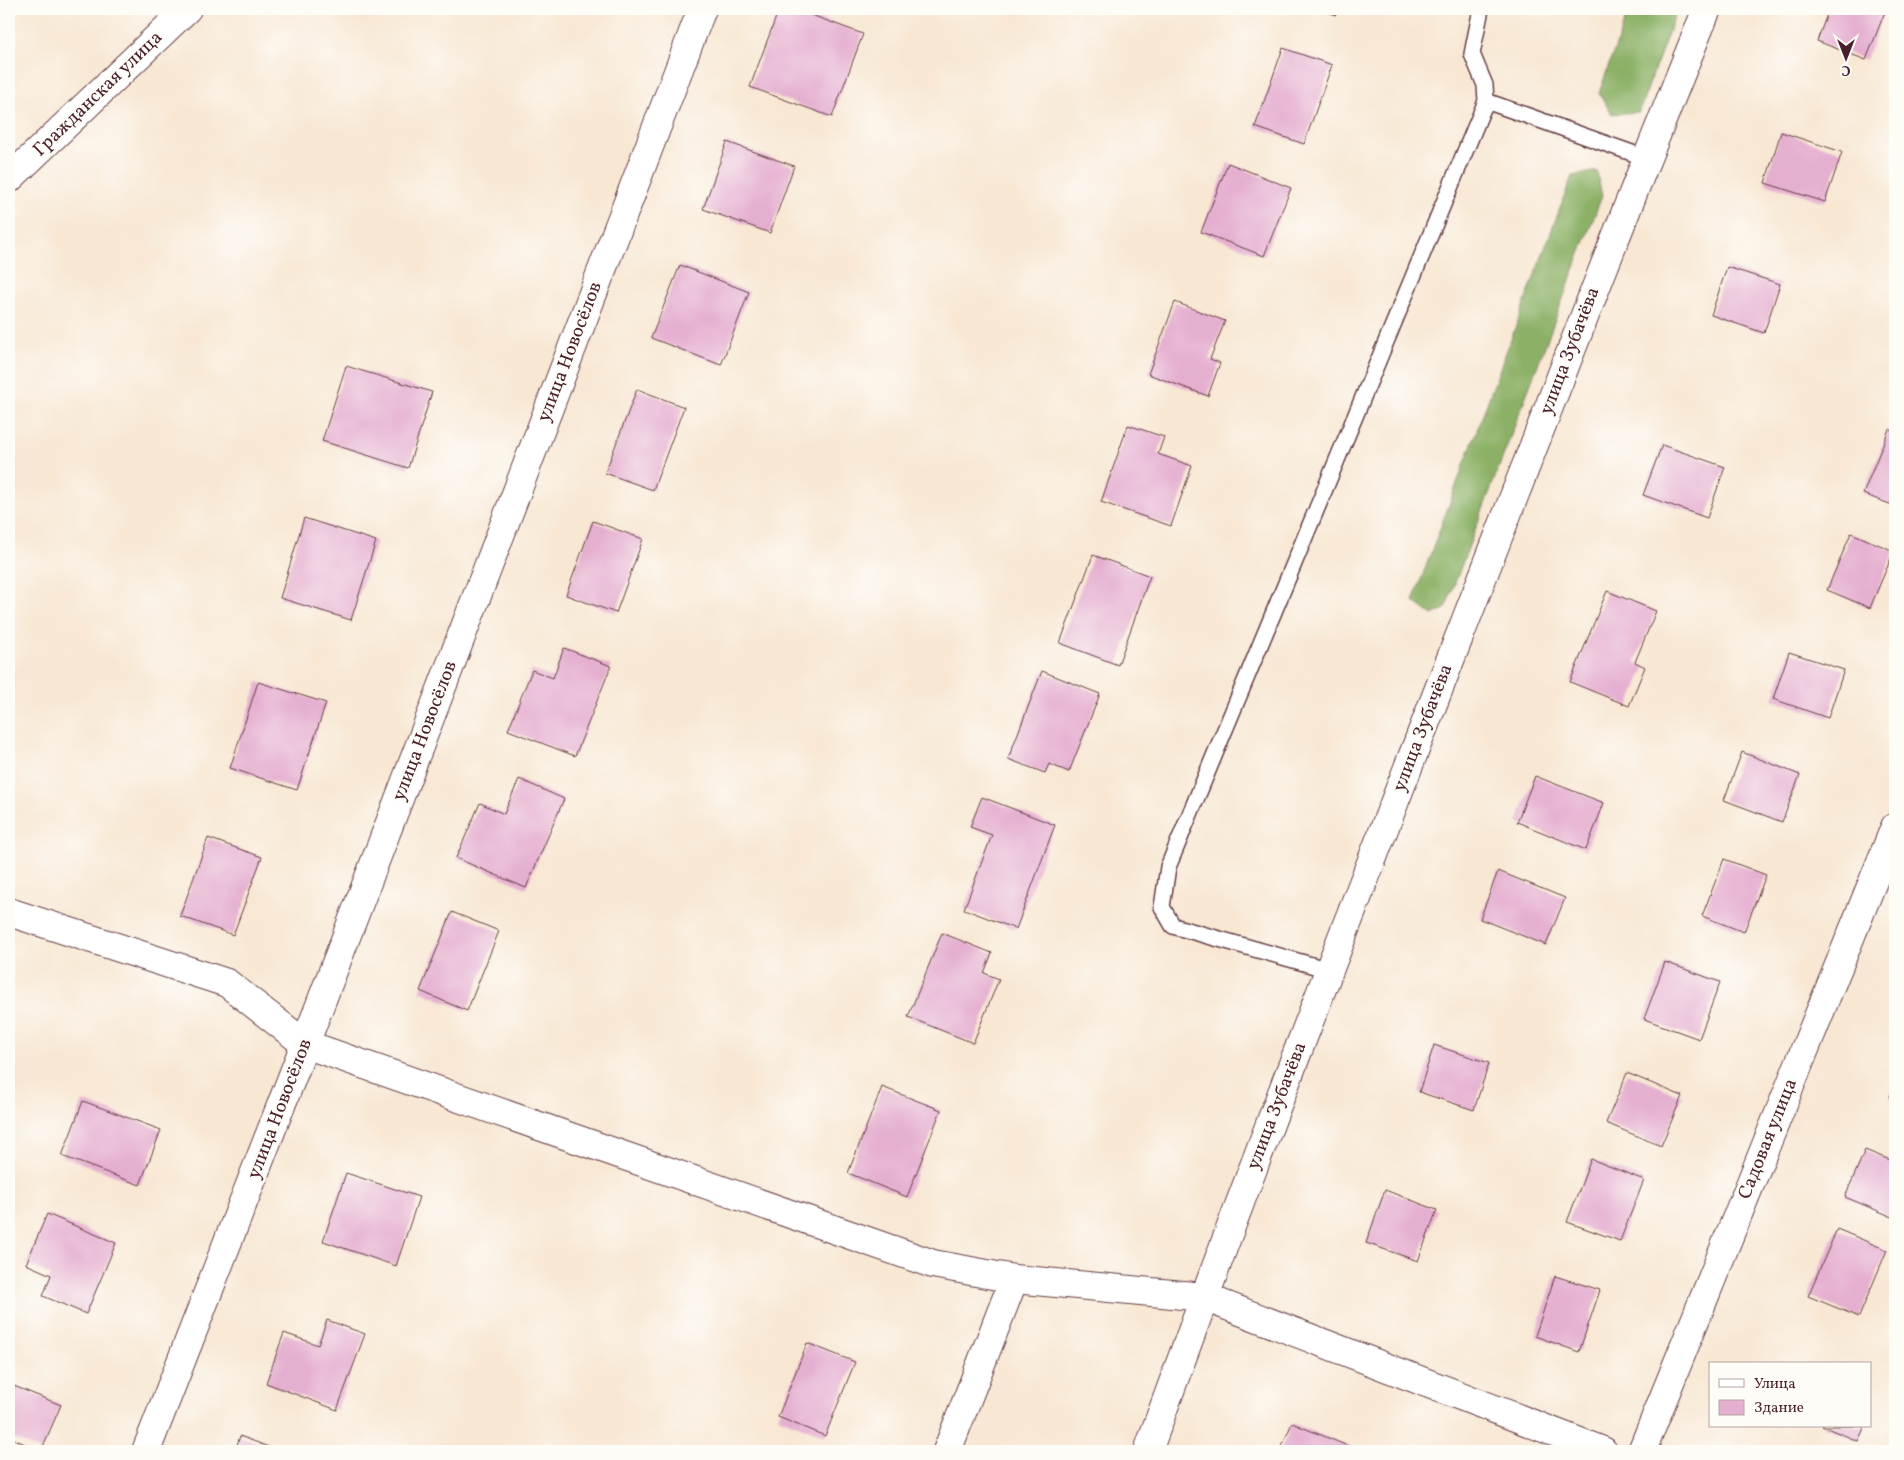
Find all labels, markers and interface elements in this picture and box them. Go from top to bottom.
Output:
street label: Гражданская улица [27,25,169,163]
north arrow [1822,32,1872,82]
text: С [1841,60,1851,79]
street label: улица Новосёлов [531,278,609,426]
street label: улица Зубачёва [1534,283,1606,419]
street label: улица Новосёлов [386,657,464,805]
street label: улица Зубачёва [1387,660,1459,796]
street label: улица Новосёлов [241,1035,319,1183]
street label: улица Зубачёва [1241,1038,1313,1174]
street label: Садовая улица [1732,1075,1804,1203]
legend [1709,1362,1872,1428]
text: Улица [1754,1374,1796,1395]
text: Здание [1754,1398,1804,1419]

